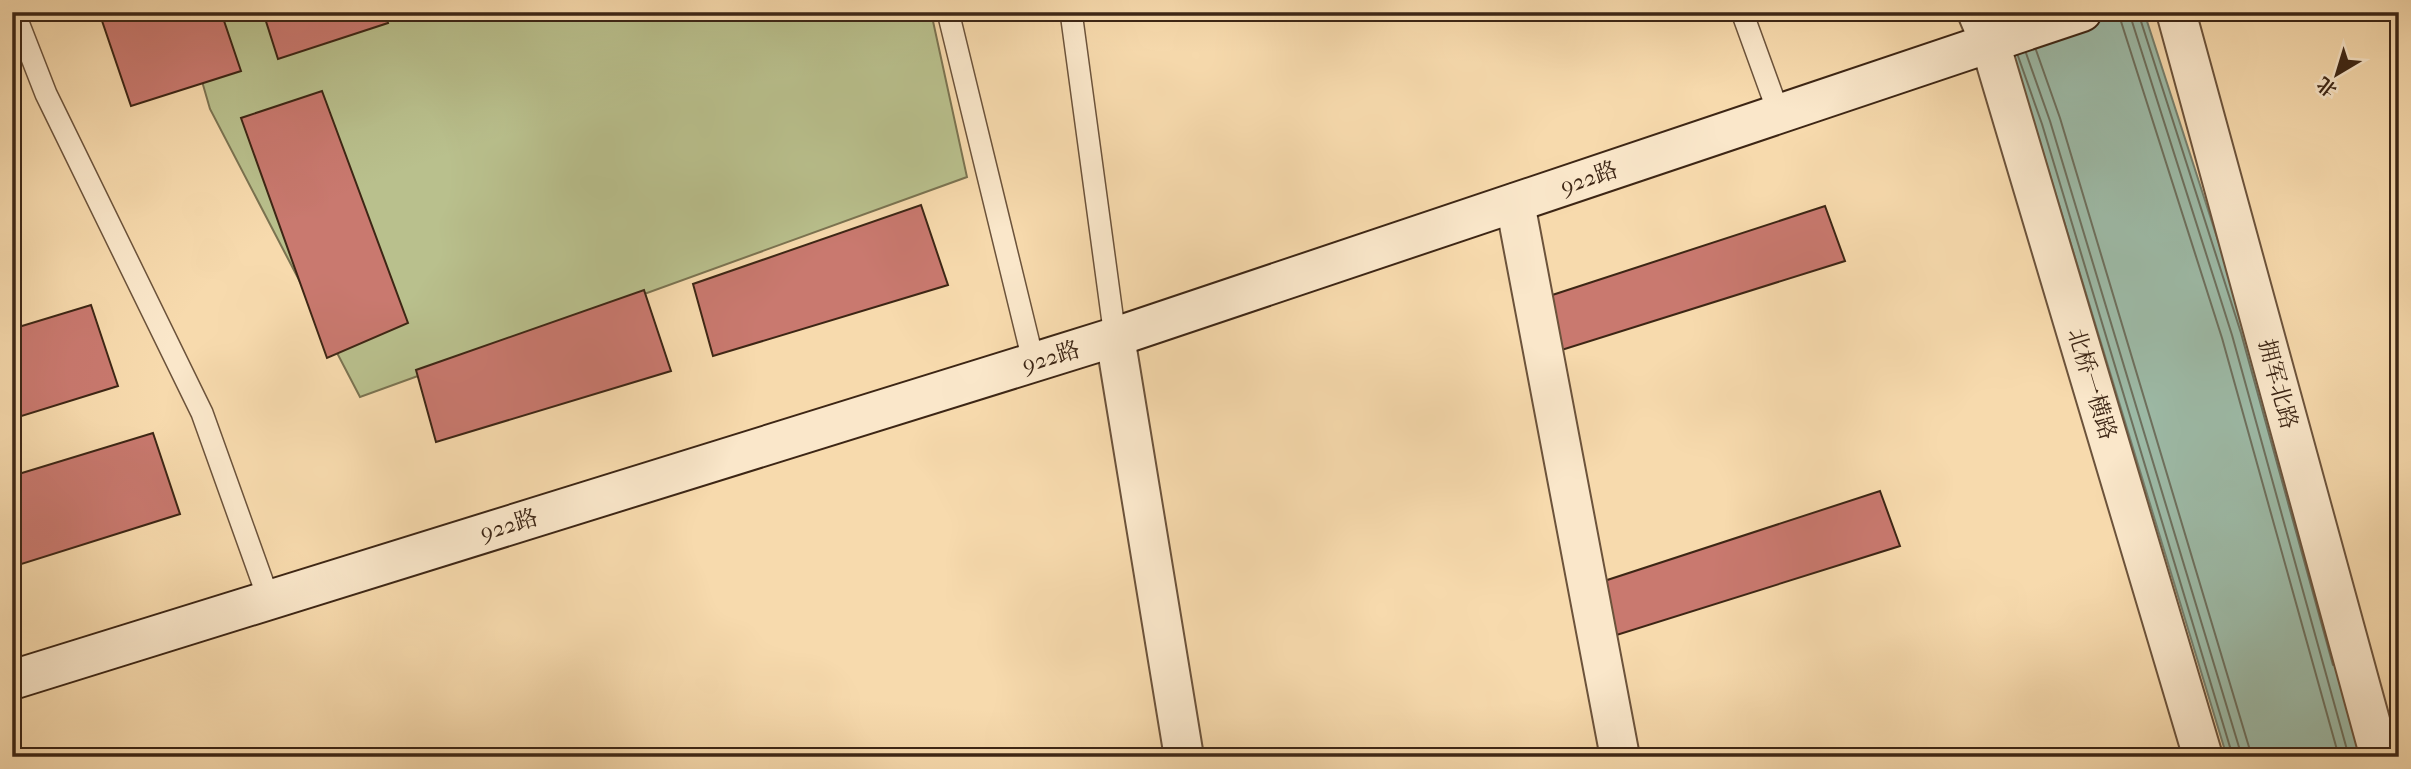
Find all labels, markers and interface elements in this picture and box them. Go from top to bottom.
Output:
north arrow [2302,38,2372,108]
text: 北 [2313,72,2341,101]
street label: 922路 [1557,156,1621,200]
street label: 北桥一横路 [2062,325,2122,443]
street label: 922路 [1019,336,1083,378]
street label: 拥军北路 [2253,336,2303,432]
street label: 922路 [477,504,541,546]

